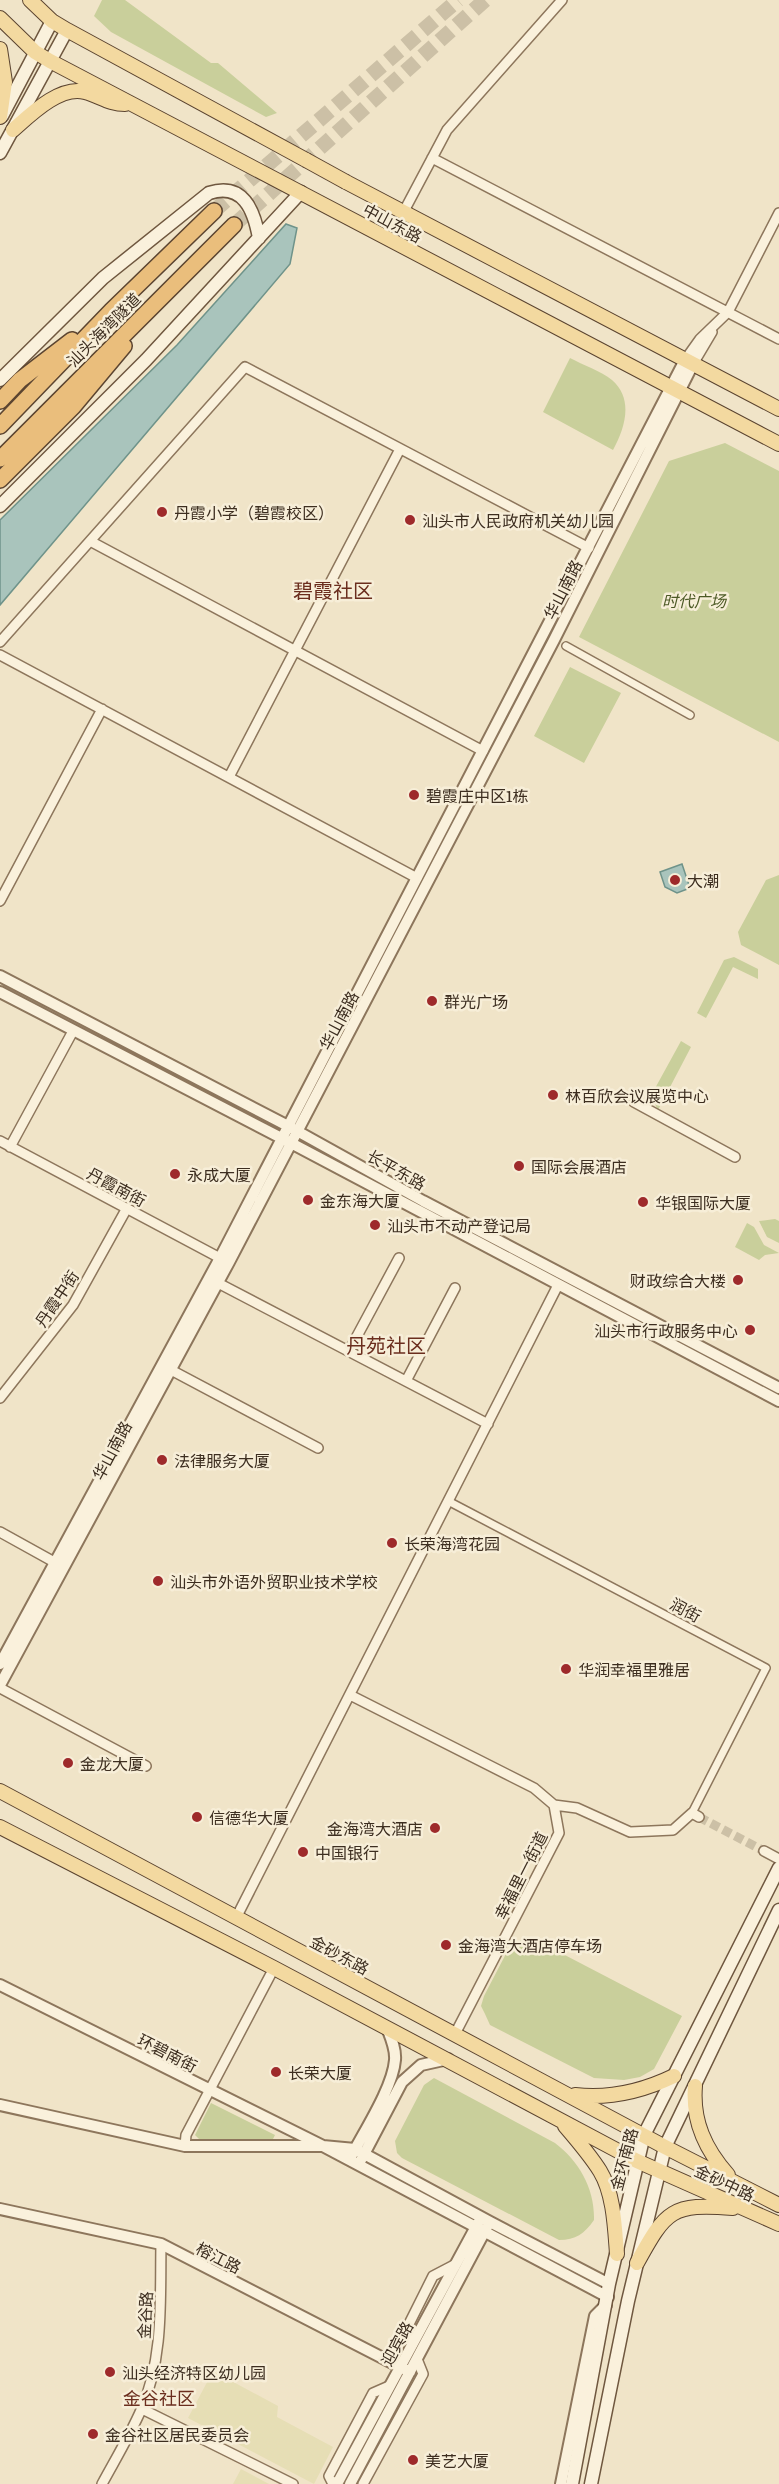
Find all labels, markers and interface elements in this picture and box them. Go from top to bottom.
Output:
street label: 中山东路 [359,196,427,248]
street label: 汕头海湾隧道 [61,287,145,371]
place label: 丹霞小学（碧霞校区） [174,500,334,524]
marker: 丹霞小学（碧霞校区） [155,505,169,519]
place label: 汕头市人民政府机关幼儿园 [422,508,614,532]
marker: 汕头市人民政府机关幼儿园 [403,513,417,527]
street label: 华山南路 [537,555,587,623]
district label: 碧霞社区 [293,574,373,604]
park label: 时代广场 [662,588,728,612]
place label: 碧霞庄中区1栋 [426,783,529,807]
marker: 碧霞庄中区1栋 [407,788,421,802]
place label: 大潮 [687,868,719,892]
marker: 大潮 [668,873,682,887]
street label: 华山南路 [312,986,364,1054]
place label: 群光广场 [444,989,508,1013]
marker: 群光广场 [425,994,439,1008]
place label: 林百欣会议展览中心 [565,1083,709,1107]
marker: 林百欣会议展览中心 [546,1088,560,1102]
street label: 长平东路 [363,1143,431,1195]
place label: 国际会展酒店 [531,1154,627,1178]
marker: 国际会展酒店 [512,1159,526,1173]
street label: 丹霞南街 [83,1160,151,1212]
place label: 永成大厦 [187,1162,251,1186]
marker: 永成大厦 [168,1167,182,1181]
place label: 金东海大厦 [320,1188,400,1212]
place label: 华银国际大厦 [655,1190,751,1214]
marker: 金东海大厦 [301,1193,315,1207]
marker: 华银国际大厦 [636,1195,650,1209]
place label: 汕头市不动产登记局 [387,1213,531,1237]
marker: 汕头市不动产登记局 [368,1218,382,1232]
street label: 丹霞中街 [28,1265,84,1331]
place label: 财政综合大楼 [630,1268,726,1292]
marker: 财政综合大楼 [731,1273,745,1287]
place label: 汕头市行政服务中心 [594,1318,738,1342]
marker: 汕头市行政服务中心 [743,1323,757,1337]
district label: 丹苑社区 [346,1329,426,1359]
street label: 华山南路 [85,1416,137,1484]
place label: 法律服务大厦 [174,1448,270,1472]
marker: 法律服务大厦 [155,1453,169,1467]
place label: 长荣海湾花园 [404,1531,500,1555]
marker: 长荣海湾花园 [385,1536,399,1550]
place label: 汕头市外语外贸职业技术学校 [170,1569,378,1593]
marker: 汕头市外语外贸职业技术学校 [151,1574,165,1588]
street label: 润街 [666,1591,706,1627]
place label: 华润幸福里雅居 [578,1657,690,1681]
marker: 华润幸福里雅居 [559,1662,573,1676]
place label: 金龙大厦 [80,1751,144,1775]
marker: 金龙大厦 [61,1756,75,1770]
place label: 信德华大厦 [209,1805,289,1829]
marker: 信德华大厦 [190,1810,204,1824]
place label: 金海湾大酒店 [327,1816,423,1840]
marker: 金海湾大酒店 [428,1821,442,1835]
street label: 幸福里一街道 [488,1827,552,1923]
place label: 中国银行 [315,1840,379,1864]
marker: 中国银行 [296,1845,310,1859]
street label: 金砂东路 [306,1928,374,1980]
place label: 金海湾大酒店停车场 [458,1933,602,1957]
marker: 金海湾大酒店停车场 [439,1938,453,1952]
street label: 环碧南街 [134,2027,202,2077]
place label: 长荣大厦 [288,2060,352,2084]
marker: 长荣大厦 [269,2065,283,2079]
street label: 金环南路 [603,2125,643,2193]
street label: 金砂中路 [691,2158,759,2206]
street label: 榕江路 [192,2235,246,2279]
street label: 金谷路 [131,2290,157,2340]
street label: 迎宾路 [374,2316,418,2370]
place label: 汕头经济特区幼儿园 [122,2360,266,2384]
marker: 汕头经济特区幼儿园 [103,2365,117,2379]
district label: 金谷社区 [123,2384,195,2411]
place label: 金谷社区居民委员会 [105,2422,249,2446]
marker: 金谷社区居民委员会 [86,2427,100,2441]
place label: 美艺大厦 [425,2448,489,2472]
marker: 美艺大厦 [406,2453,420,2467]

